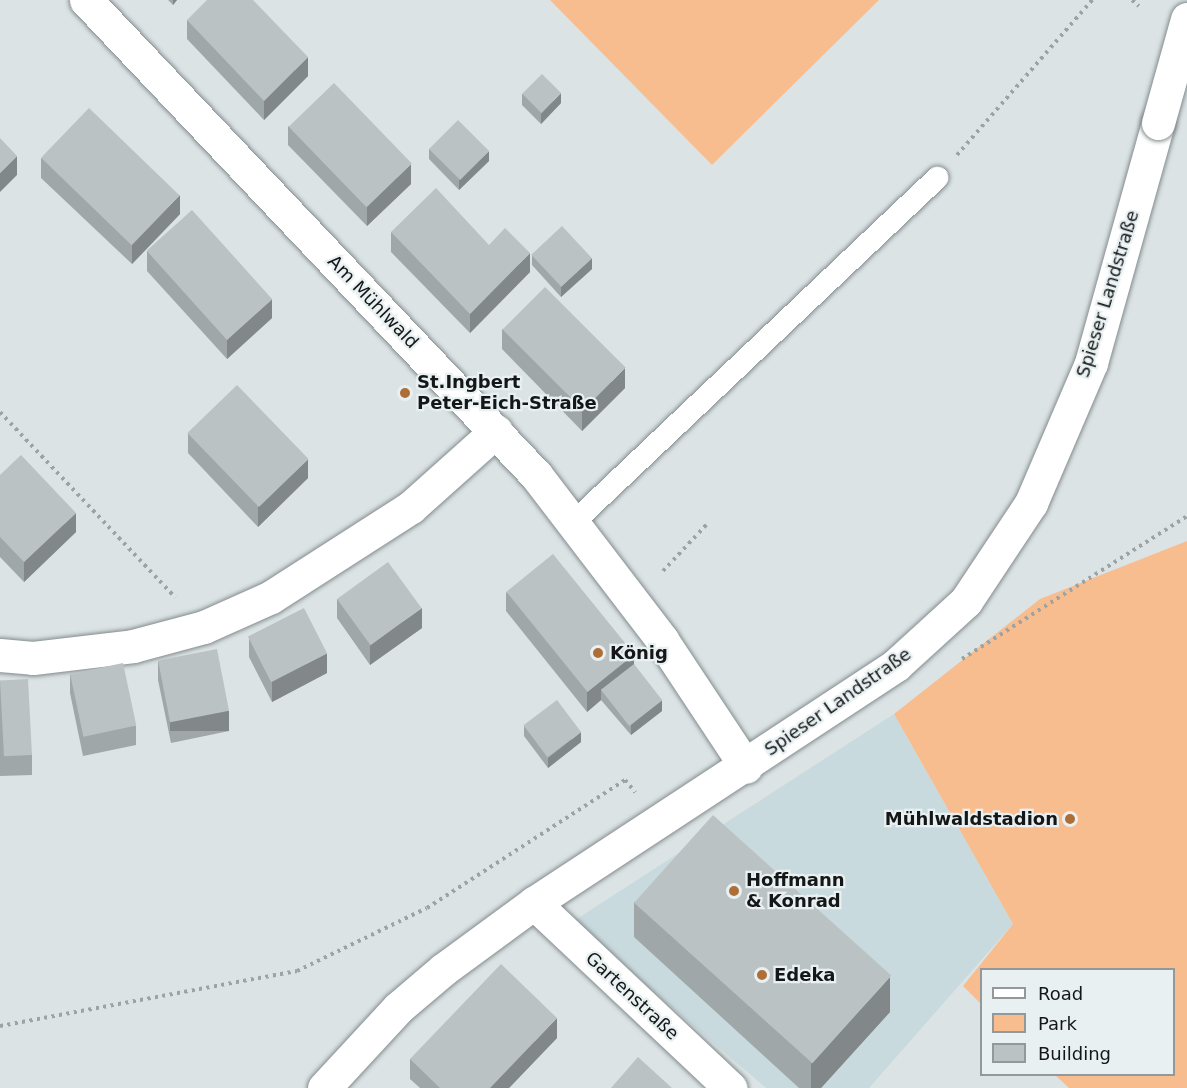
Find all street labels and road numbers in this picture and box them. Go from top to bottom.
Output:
street label: Spieser Landstraße [1072,208,1144,380]
street label: Am Mühlwald [323,251,423,353]
street label: Spieser Landstraße [761,643,915,761]
street label: Gartenstraße [581,947,683,1045]

